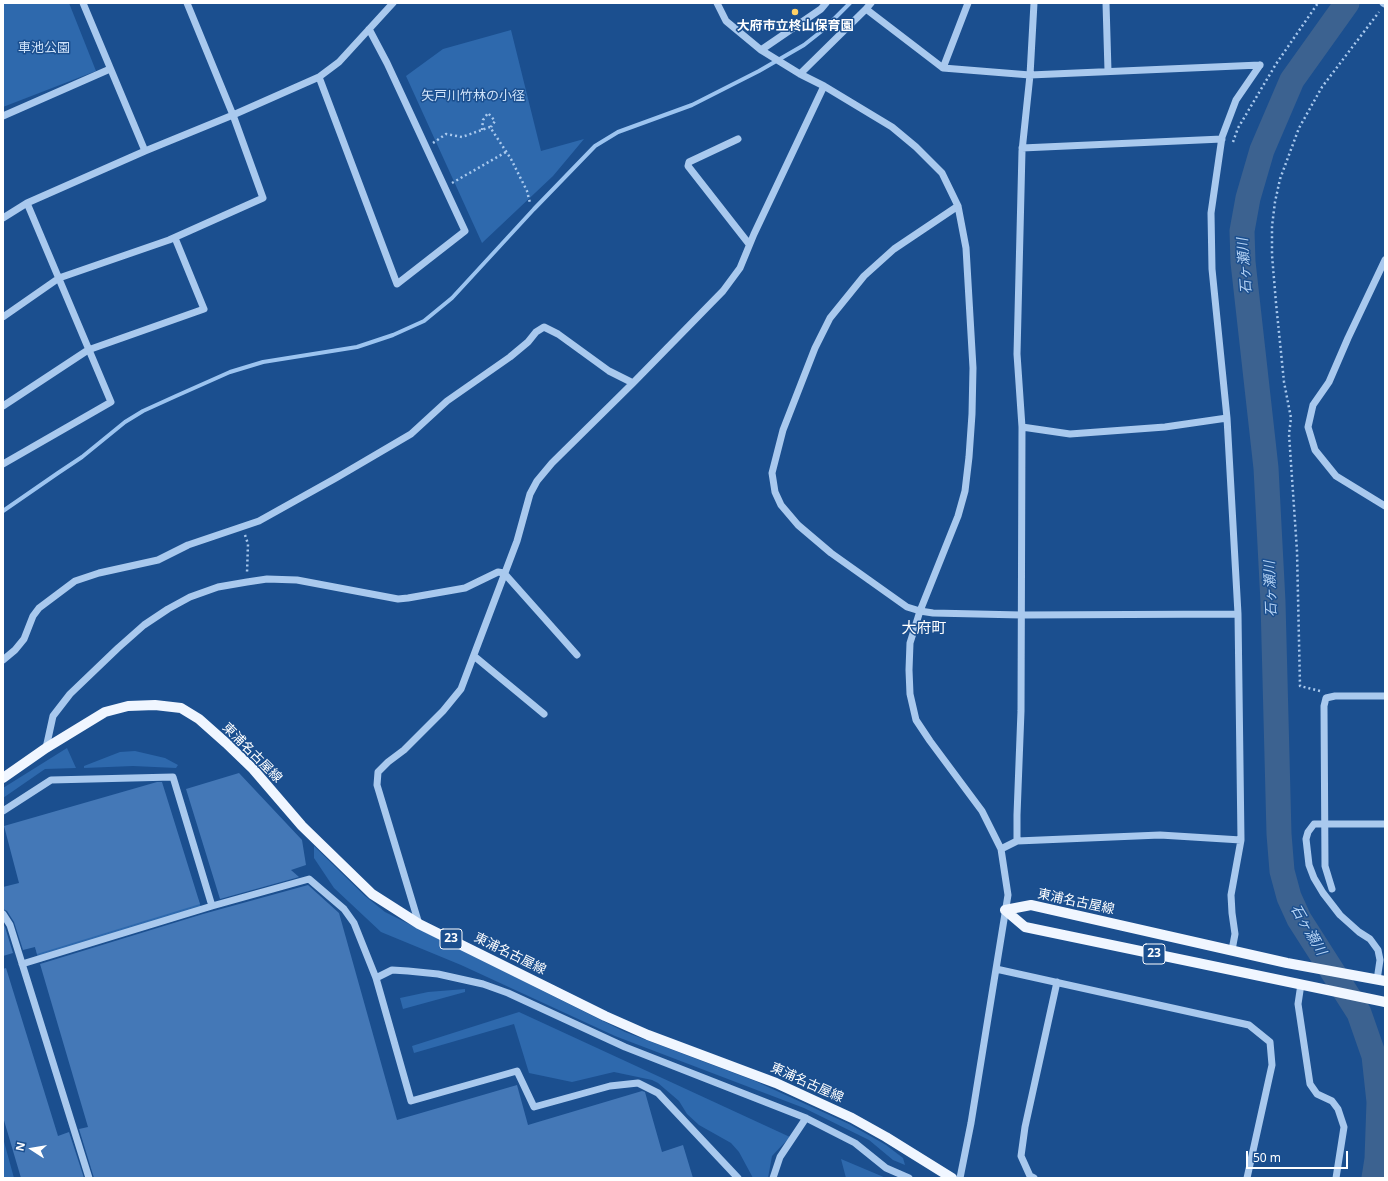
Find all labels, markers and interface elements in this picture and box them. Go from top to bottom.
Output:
marker: 大府市立柊山保育園 [790,7,800,17]
place label: 大府市立柊山保育園 [737,18,853,34]
park label: 車池公園 [18,40,70,56]
park label: 矢戸川竹林の小径 [421,88,525,104]
water label: 石ヶ瀬川 [1235,237,1255,295]
water label: 石ヶ瀬川 [1262,561,1280,617]
district label: 大府町 [902,620,946,638]
street label: 東浦名古屋線 [219,720,285,786]
street label: 東浦名古屋線 [1036,886,1116,918]
water label: 石ヶ瀬川 [1287,902,1329,958]
road number: 23 [440,929,462,949]
street label: 東浦名古屋線 [472,930,548,978]
road number: 23 [1143,944,1165,964]
street label: 東浦名古屋線 [768,1060,846,1106]
north arrow [12,1129,52,1169]
text: N [12,1140,28,1152]
scale bar [1248,1143,1350,1169]
text: 50 m [1253,1149,1281,1166]

